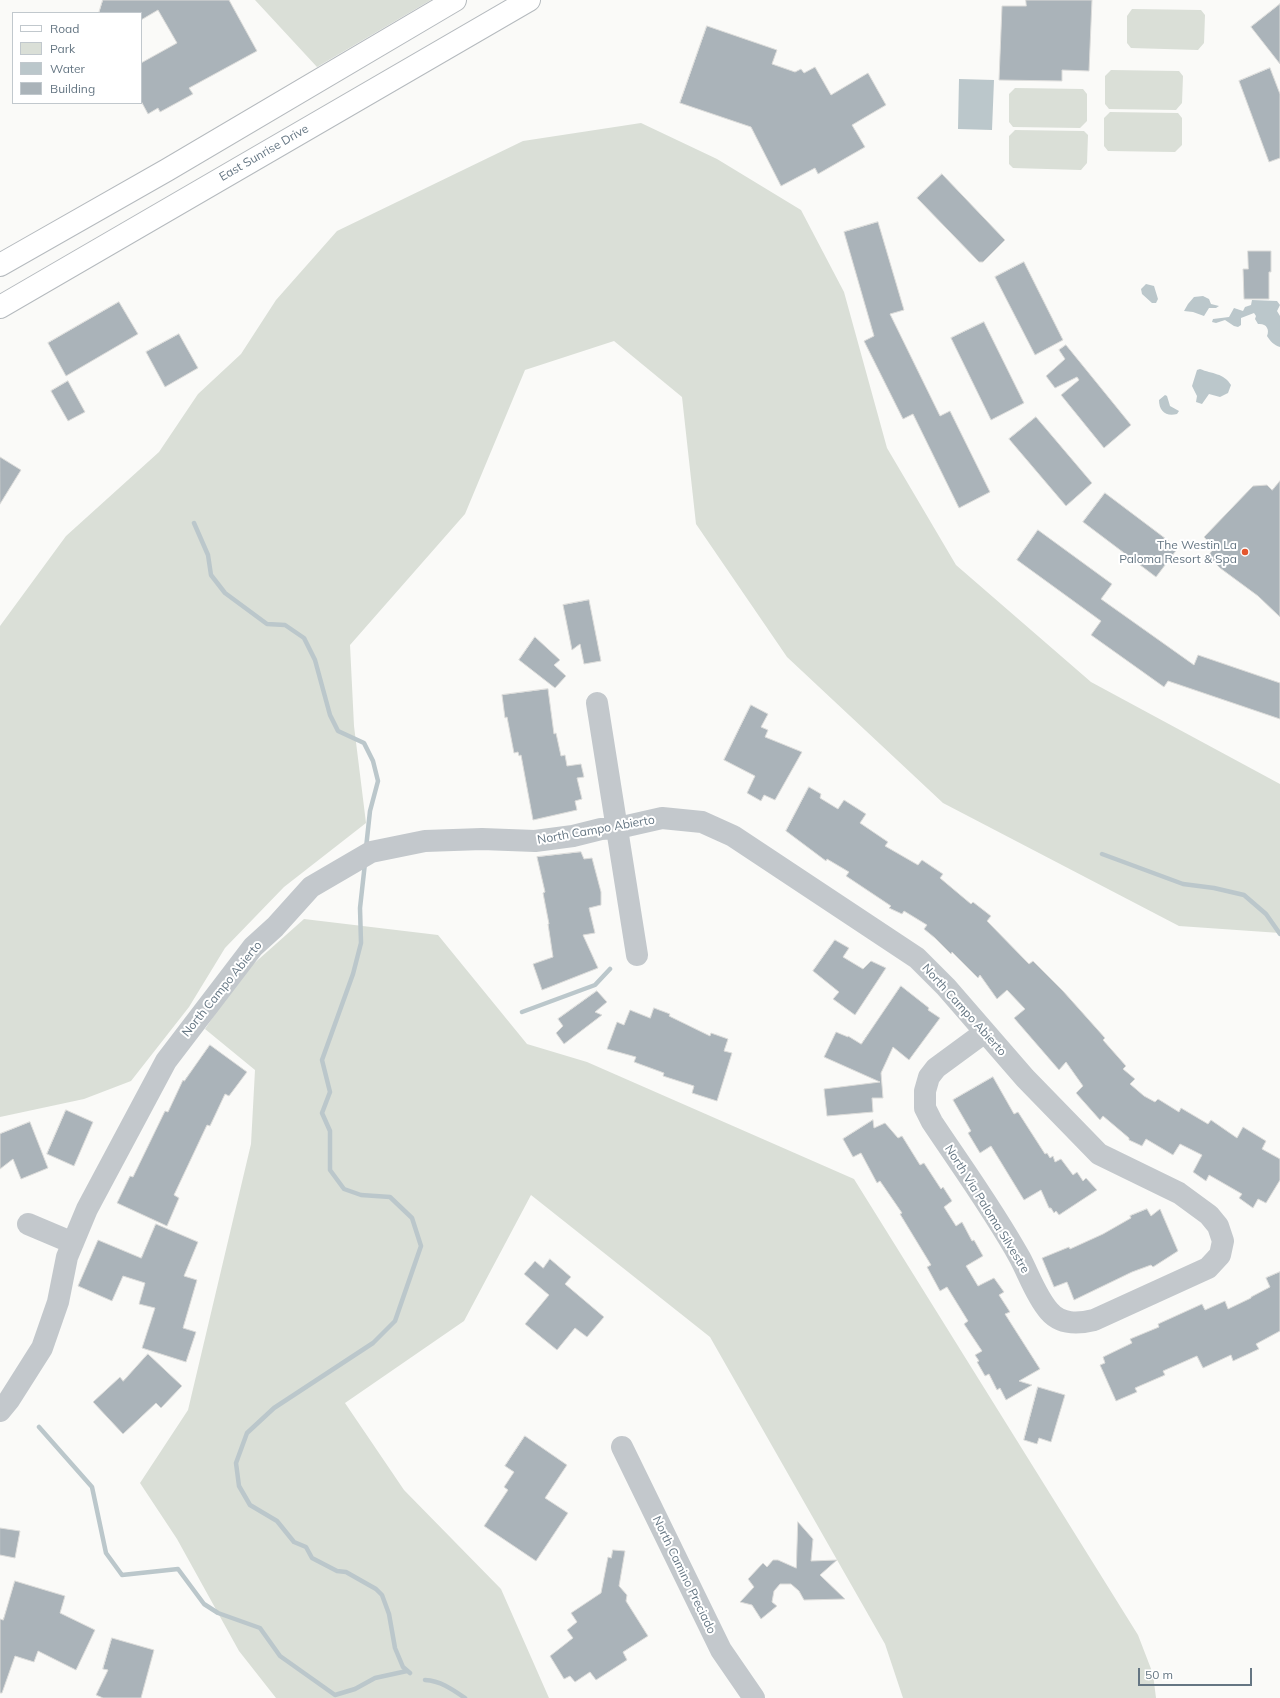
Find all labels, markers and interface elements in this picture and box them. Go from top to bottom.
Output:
legend [12,12,142,104]
text: Road [50,21,79,36]
text: Park [50,41,75,56]
text: Water [50,61,85,76]
text: Building [50,81,95,96]
street label: East Sunrise Drive [217,122,311,184]
place label: The Westin La Paloma Resort & Spa [1119,538,1237,566]
marker: The Westin La Paloma Resort & Spa [1240,547,1250,557]
street label: North Campo Abierto [536,813,656,847]
street label: North Campo Abierto [179,938,265,1040]
street label: North Campo Abierto [919,961,1009,1059]
street label: North Via Paloma Silvestre [942,1142,1032,1276]
street label: North Camino Preciado [649,1514,719,1636]
scale bar [1140,1660,1254,1686]
text: 50 m [1145,1667,1173,1682]

